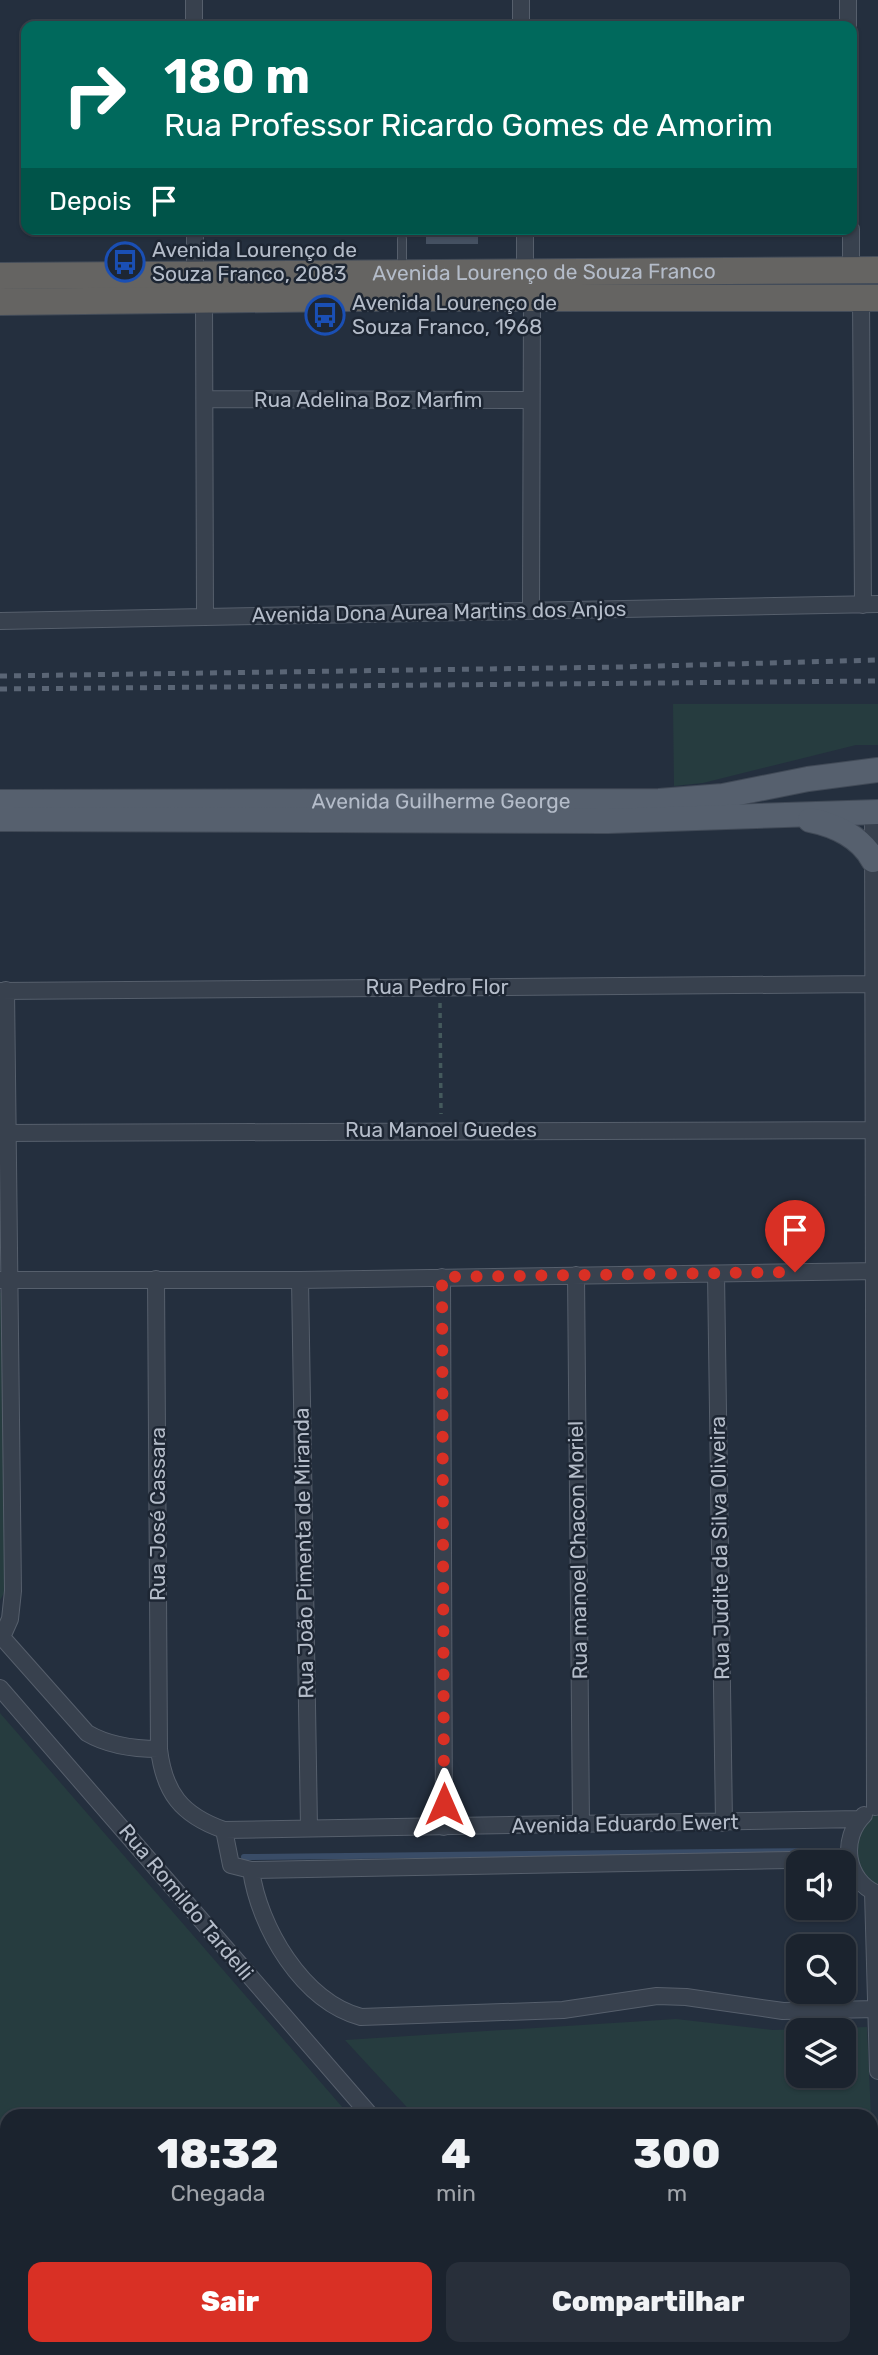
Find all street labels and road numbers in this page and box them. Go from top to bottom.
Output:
street label: Avenida Lourenço de Souza Franco [372,258,716,285]
street label: Rua Adelina Boz Marfim [254,387,482,412]
street label: Avenida Dona Aurea Martins dos Anjos [251,596,626,627]
street label: Avenida Guilherme George [311,788,571,814]
street label: Rua Pedro Flor [365,974,509,999]
street label: Rua Manoel Guedes [345,1117,537,1142]
street label: Rua João Pimenta de Miranda [288,1407,319,1699]
street label: Rua Judite da Silva Oliveira [705,1416,734,1680]
street label: Rua manoel Chacon Moriel [563,1420,592,1680]
street label: Rua José Cassara [145,1427,170,1601]
street label: Avenida Eduardo Ewert [511,1809,739,1838]
street label: Rua Romildo Tardelli [114,1819,259,1985]

